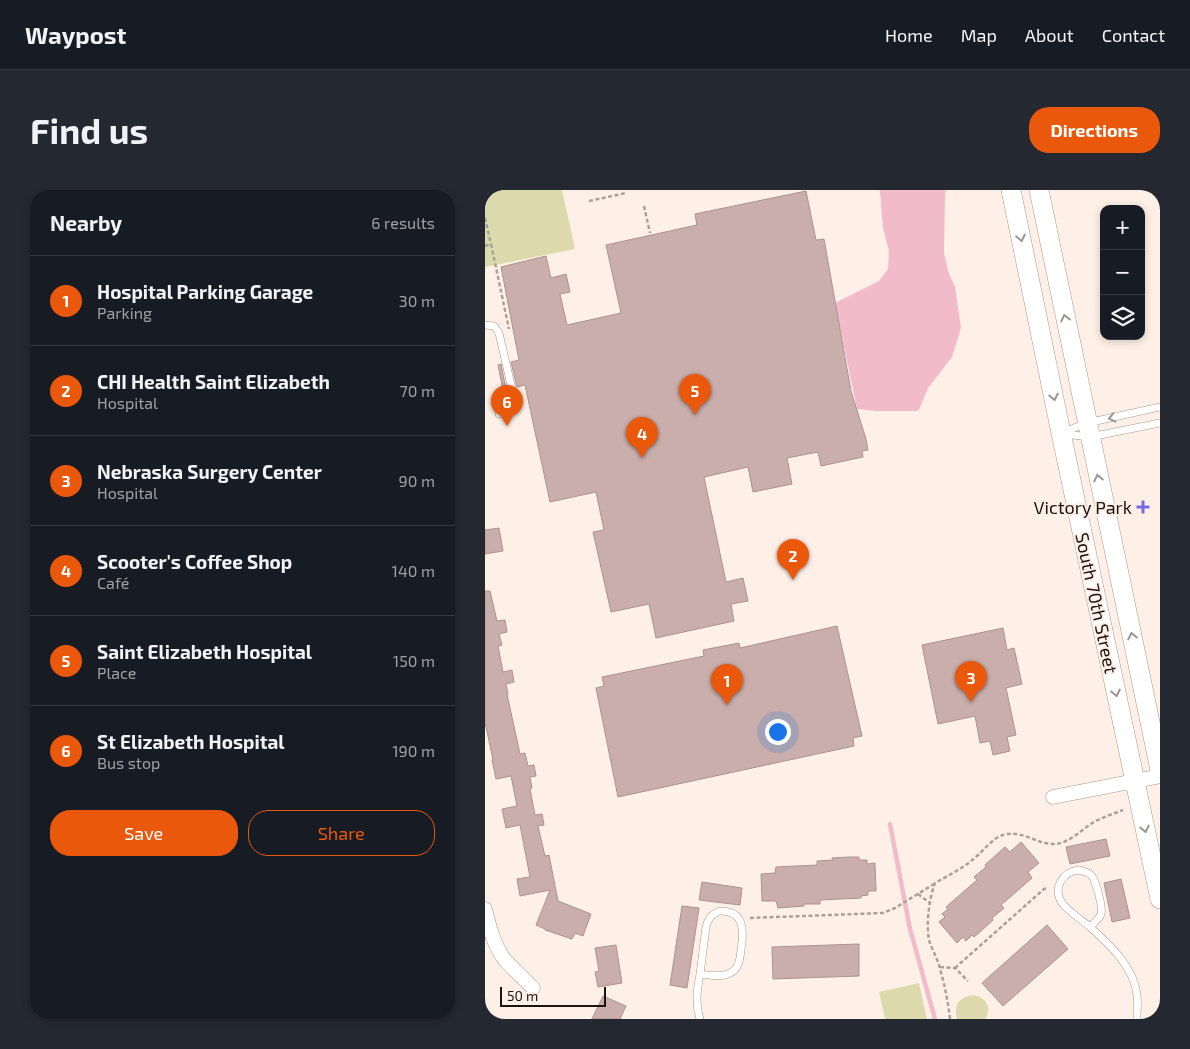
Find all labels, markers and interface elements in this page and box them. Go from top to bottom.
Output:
text: Waypost [25,20,126,49]
text: Home [885,24,933,46]
text: Map [961,24,997,46]
text: About [1025,24,1074,46]
text: Contact [1102,24,1165,46]
button: Directions [1029,107,1160,153]
text: Find us [30,109,148,151]
map controls [1100,205,1145,340]
button: + [1100,205,1145,250]
text: Nearby [50,210,122,235]
text: 6 results [371,213,435,232]
one-way arrow [1015,233,1026,242]
button: − [1100,250,1145,295]
text: Hospital Parking Garage [97,280,313,303]
text: 1 [63,291,69,310]
text: 30 m [399,291,435,310]
button: layers [1100,295,1145,340]
text: Parking [97,303,152,322]
one-way arrow [1061,314,1071,323]
text: CHI Health Saint Elizabeth [97,370,330,393]
pin: 5 [679,374,711,415]
text: 2 [61,381,71,400]
text: 70 m [400,381,435,400]
pin: 6 [491,385,523,426]
text: Hospital [97,393,158,412]
one-way arrow [1048,393,1058,401]
one-way arrow [1108,412,1117,422]
pin: 4 [626,417,658,458]
text: Nebraska Surgery Center [97,460,322,483]
text: 3 [61,471,71,490]
text: 90 m [399,471,435,490]
one-way arrow [1094,473,1104,482]
text: Hospital [97,483,158,502]
place label: Victory Park [1034,496,1132,518]
marker: Victory Park [1136,500,1150,514]
street label: South 70th Street [1071,531,1123,676]
pin: 2 [777,539,809,580]
text: Scooter's Coffee Shop [97,550,292,573]
text: 4 [61,561,71,580]
text: 140 m [392,561,435,580]
text: Café [97,573,129,592]
one-way arrow [1127,632,1138,641]
text: Saint Elizabeth Hospital [97,640,312,663]
text: 5 [62,651,70,670]
text: 150 m [393,651,435,670]
pin: 3 [955,661,987,702]
text: Place [97,663,136,682]
pin: 1 [711,664,743,705]
one-way arrow [1110,688,1121,697]
your location [765,719,791,745]
text: St Elizabeth Hospital [97,730,285,753]
text: 6 [61,741,71,760]
text: 190 m [392,741,435,760]
text: Bus stop [97,753,160,772]
button: Save [50,810,238,856]
button: Share [248,810,435,856]
one-way arrow [1139,824,1150,833]
scale bar [500,984,606,1007]
text: 50 m [507,987,538,1004]

